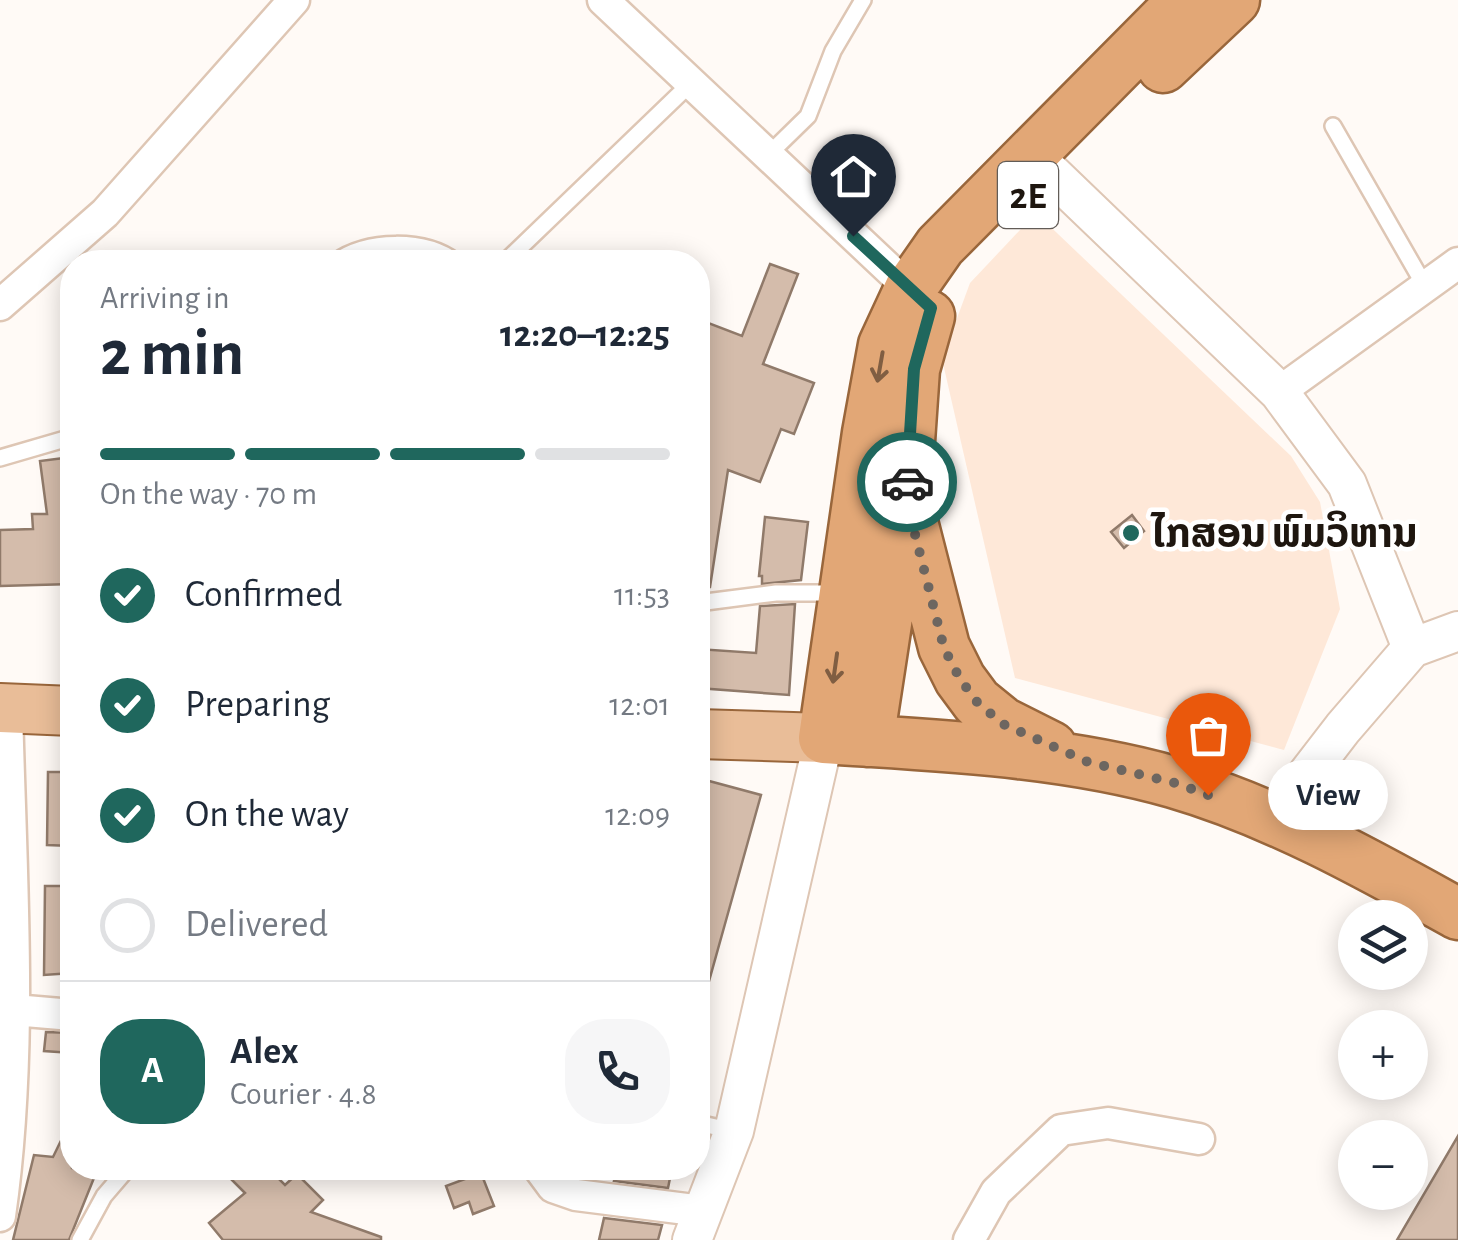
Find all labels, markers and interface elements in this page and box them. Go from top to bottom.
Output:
pin [811,134,896,237]
icon: home [826,149,881,204]
road number: 2E [998,162,1058,228]
text: Arriving in [100,282,229,314]
text: 12:20–12:25 [500,316,670,354]
text: 2 min [100,322,244,387]
one-way arrow [870,350,889,383]
courier [857,432,957,532]
icon: car [880,455,935,510]
text: On the way · 70 m [100,478,317,510]
place label: ໄກສອນ ພົມວິຫານ [1150,510,1417,555]
marker: ໄກສອນ ພົມວິຫານ [1120,522,1142,544]
icon: check [100,568,155,623]
text: Confirmed [185,576,342,614]
text: 11:53 [614,579,670,611]
one-way arrow [825,651,843,684]
icon: check [100,678,155,733]
text: Preparing [185,686,330,724]
text: 12:01 [609,689,670,721]
pin [1166,693,1251,796]
icon: bag [1181,708,1236,763]
callout: View [1268,760,1388,830]
text: View [1296,779,1360,811]
icon: check [100,788,155,843]
text: On the way [185,796,349,834]
text: 12:09 [605,799,670,831]
map controls [1338,900,1428,1210]
button: layers [1338,900,1428,990]
text: Delivered [185,906,328,944]
button: + [1338,1010,1428,1100]
button: phone [565,1019,670,1124]
text: Alex [230,1033,299,1071]
text: A [141,1052,164,1090]
text: Courier · 4.8 [230,1078,377,1110]
button: − [1338,1120,1428,1210]

